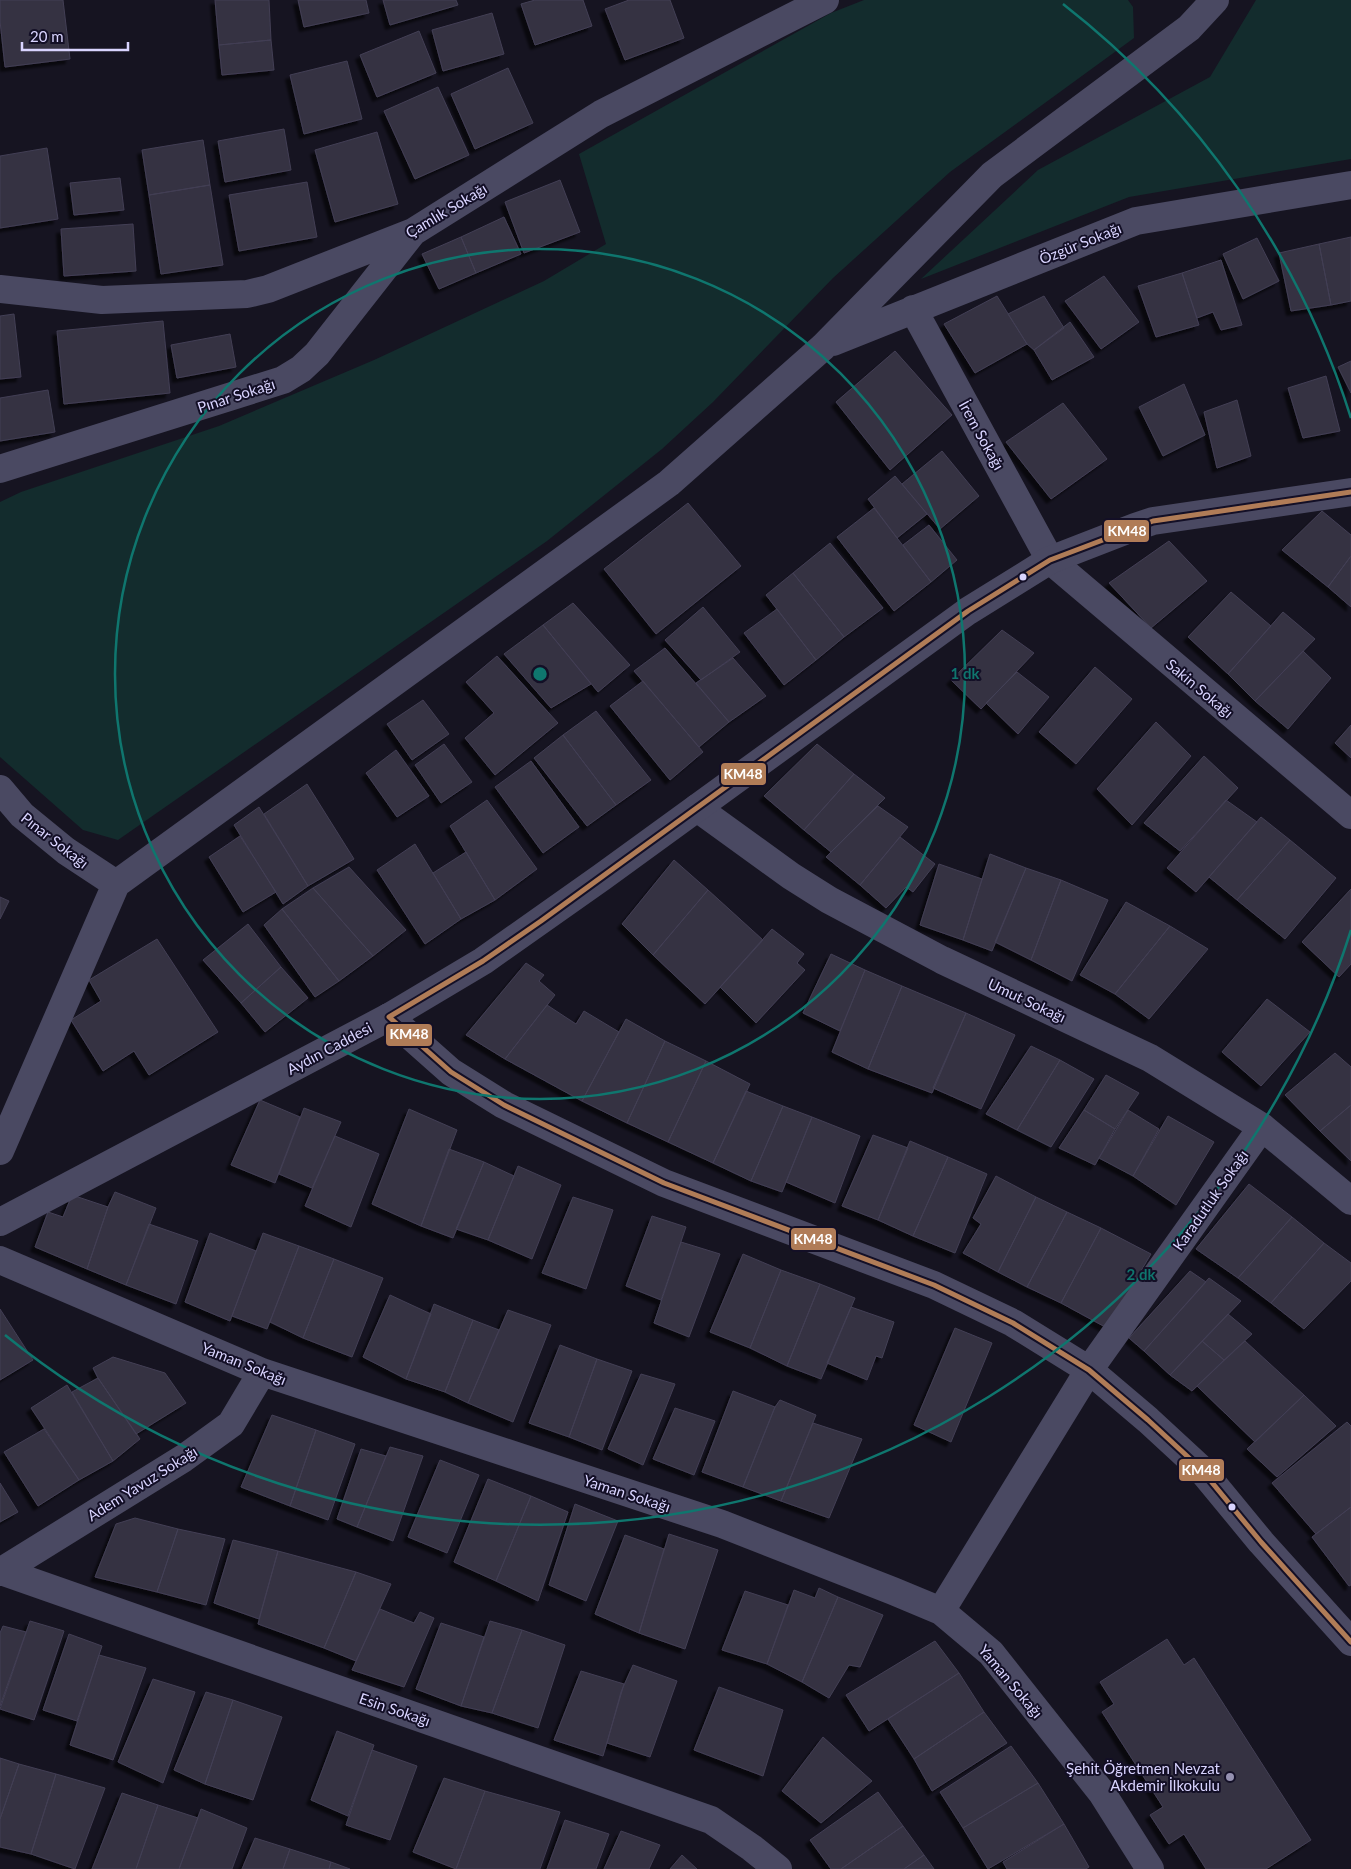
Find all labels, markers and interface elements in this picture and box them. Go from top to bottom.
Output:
scale bar [22,20,129,52]
text: 20 m [30,27,64,45]
street label: Çamlık Sokağı [402,179,490,241]
street label: Özgür Sokağı [1036,218,1124,268]
street label: Pınar Sokağı [195,374,277,416]
street label: İrem Sokağı [956,397,1008,473]
line badge: KM48 [1103,519,1150,543]
text: KM48 [1107,522,1147,539]
unlabelled marker [1018,572,1028,582]
street label: Sakin Sokağı [1163,655,1237,721]
text: 1 dk [951,664,980,682]
centre of rings [531,665,549,683]
line badge: KM48 [720,762,767,786]
text: KM48 [723,765,763,782]
street label: Pınar Sokağı [18,808,92,872]
street label: Umut Sokağı [985,974,1069,1026]
street label: Aydın Caddesi [283,1018,375,1078]
line badge: KM48 [385,1023,433,1047]
text: KM48 [389,1025,429,1042]
street label: Karadutluk Sokağı [1169,1146,1251,1254]
line badge: KM48 [790,1227,837,1251]
text: KM48 [793,1230,833,1247]
text: 2 dk [1127,1265,1156,1283]
street label: Yaman Sokağı [199,1338,289,1388]
street label: Adem Yavuz Sokağı [84,1442,200,1524]
line badge: KM48 [1178,1458,1225,1482]
text: KM48 [1181,1461,1221,1478]
street label: Yaman Sokağı [581,1470,673,1516]
unlabelled marker [1227,1502,1237,1512]
street label: Yaman Sokağı [975,1641,1047,1721]
street label: Esin Sokağı [357,1688,433,1730]
place label: Şehit Öğretmen Nevzat Akdemir İlkokulu [1066,1759,1221,1794]
marker: Şehit Öğretmen Nevzat Akdemir İlkokulu [1224,1771,1236,1783]

